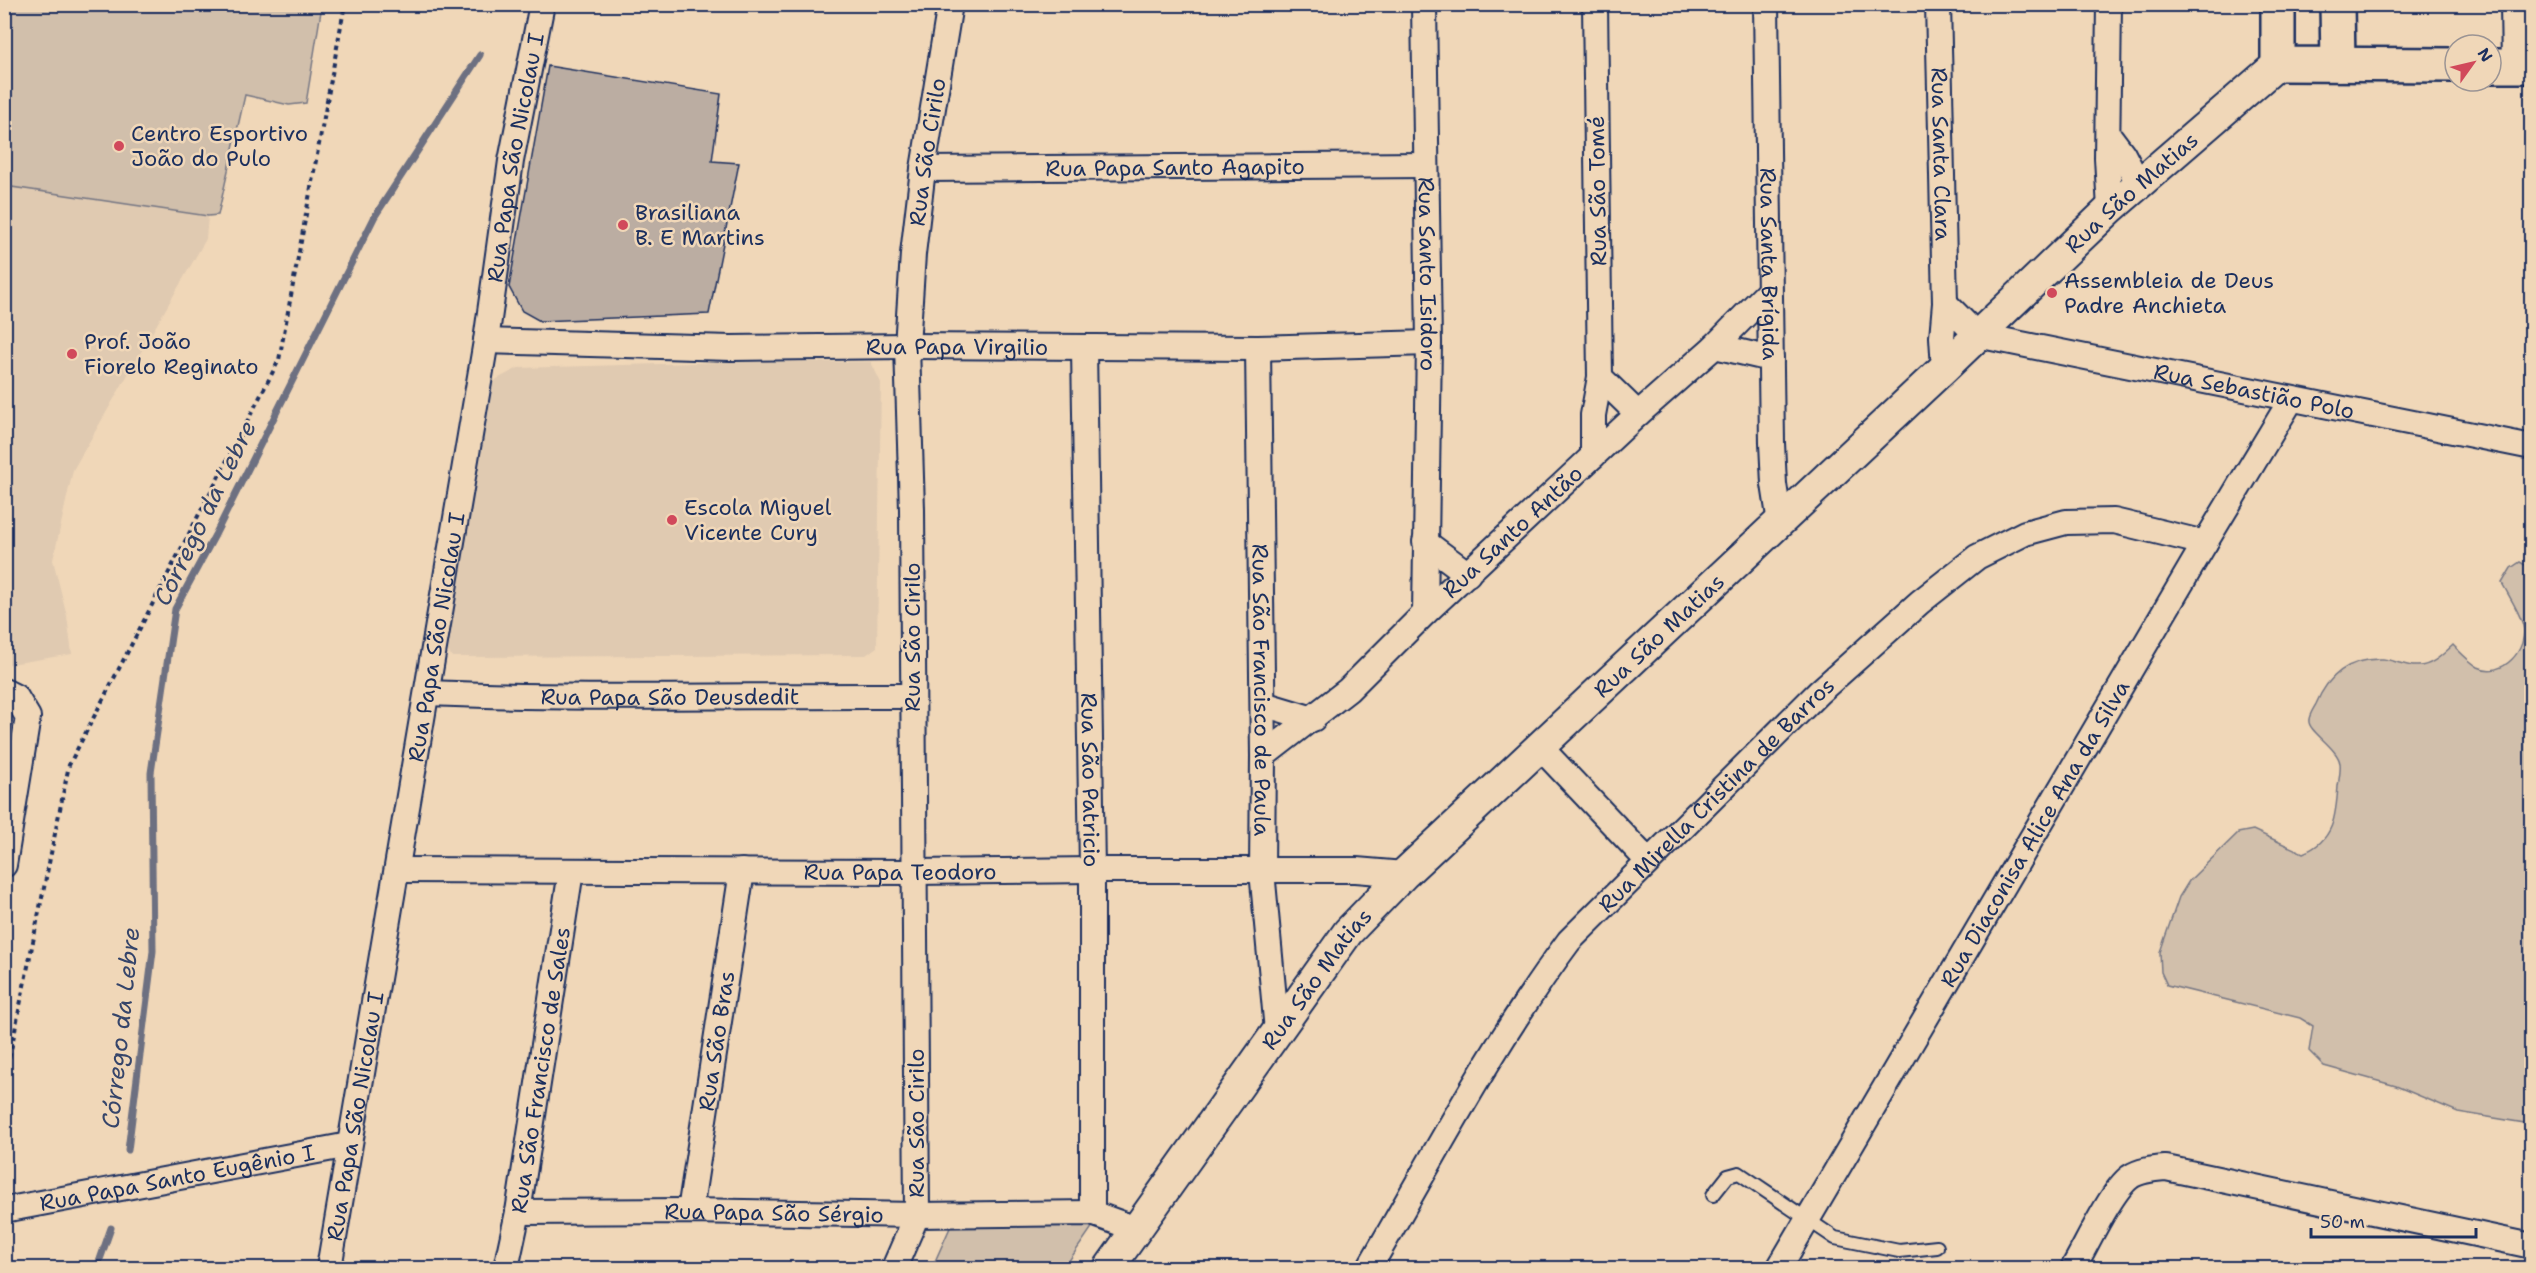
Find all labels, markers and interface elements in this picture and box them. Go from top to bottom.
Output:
street label: Rua Papa São Nicolau I [480,30,551,284]
north arrow [2443,33,2503,93]
text: N [2473,44,2497,66]
street label: Rua Santa Clara [1924,67,1958,241]
street label: Rua São Cirilo [902,76,953,228]
street label: Rua São Tomé [1582,116,1613,266]
place label: Centro Esportivo João do Pulo [131,119,308,173]
street label: Rua São Matias [2059,125,2204,260]
marker: Centro Esportivo João do Pulo [112,139,126,153]
street label: Rua Papa Santo Agapito [1045,152,1305,183]
street label: Rua Santa Brígida [1753,167,1785,361]
street label: Rua Santo Isidoro [1412,177,1443,371]
place label: Brasiliana B. E Martins [635,198,765,252]
marker: Brasiliana B. E Martins [616,218,630,232]
place label: Assembleia de Deus Padre Anchieta [2064,266,2274,320]
marker: Assembleia de Deus Padre Anchieta [2045,286,2059,300]
place label: Prof. João Fiorelo Reginato [84,327,259,381]
street label: Rua Papa Virgilio [865,332,1048,362]
marker: Prof. João Fiorelo Reginato [65,347,79,361]
street label: Rua Sebastião Polo [2151,357,2357,426]
water label: Córrego da Lebre [146,415,264,611]
street label: Rua Santo Antão [1436,459,1589,605]
place label: Escola Miguel Vicente Cury [684,493,832,547]
street label: Rua Papa São Nicolau I [401,510,472,764]
marker: Escola Miguel Vicente Cury [665,513,679,527]
street label: Rua São Francisco de Paula [1245,544,1277,837]
street label: Rua São Cirilo [898,562,927,712]
street label: Rua São Matias [1587,567,1731,704]
street label: Rua Mirella Cristina de Barros [1592,671,1841,919]
street label: Rua Diaconisa Alice Ana da Silva [1933,675,2136,993]
street label: Rua Papa São Deusdedit [540,682,799,712]
street label: Rua São Patricio [1074,692,1106,867]
street label: Rua Papa Teodoro [803,857,997,887]
street label: Rua São Matias [1255,902,1378,1055]
street label: Rua São Francisco de Sales [504,925,577,1215]
water label: Córrego da Lebre [95,926,147,1130]
street label: Rua São Bras [691,969,742,1113]
street label: Rua Papa São Nicolau I [320,989,391,1243]
street label: Rua São Cirilo [902,1048,931,1198]
street label: Rua Papa Santo Eugênio I [37,1138,317,1218]
street label: Rua Papa São Sérgio [664,1197,884,1229]
scale bar [2311,1201,2476,1239]
text: 50 m [2320,1210,2365,1234]

